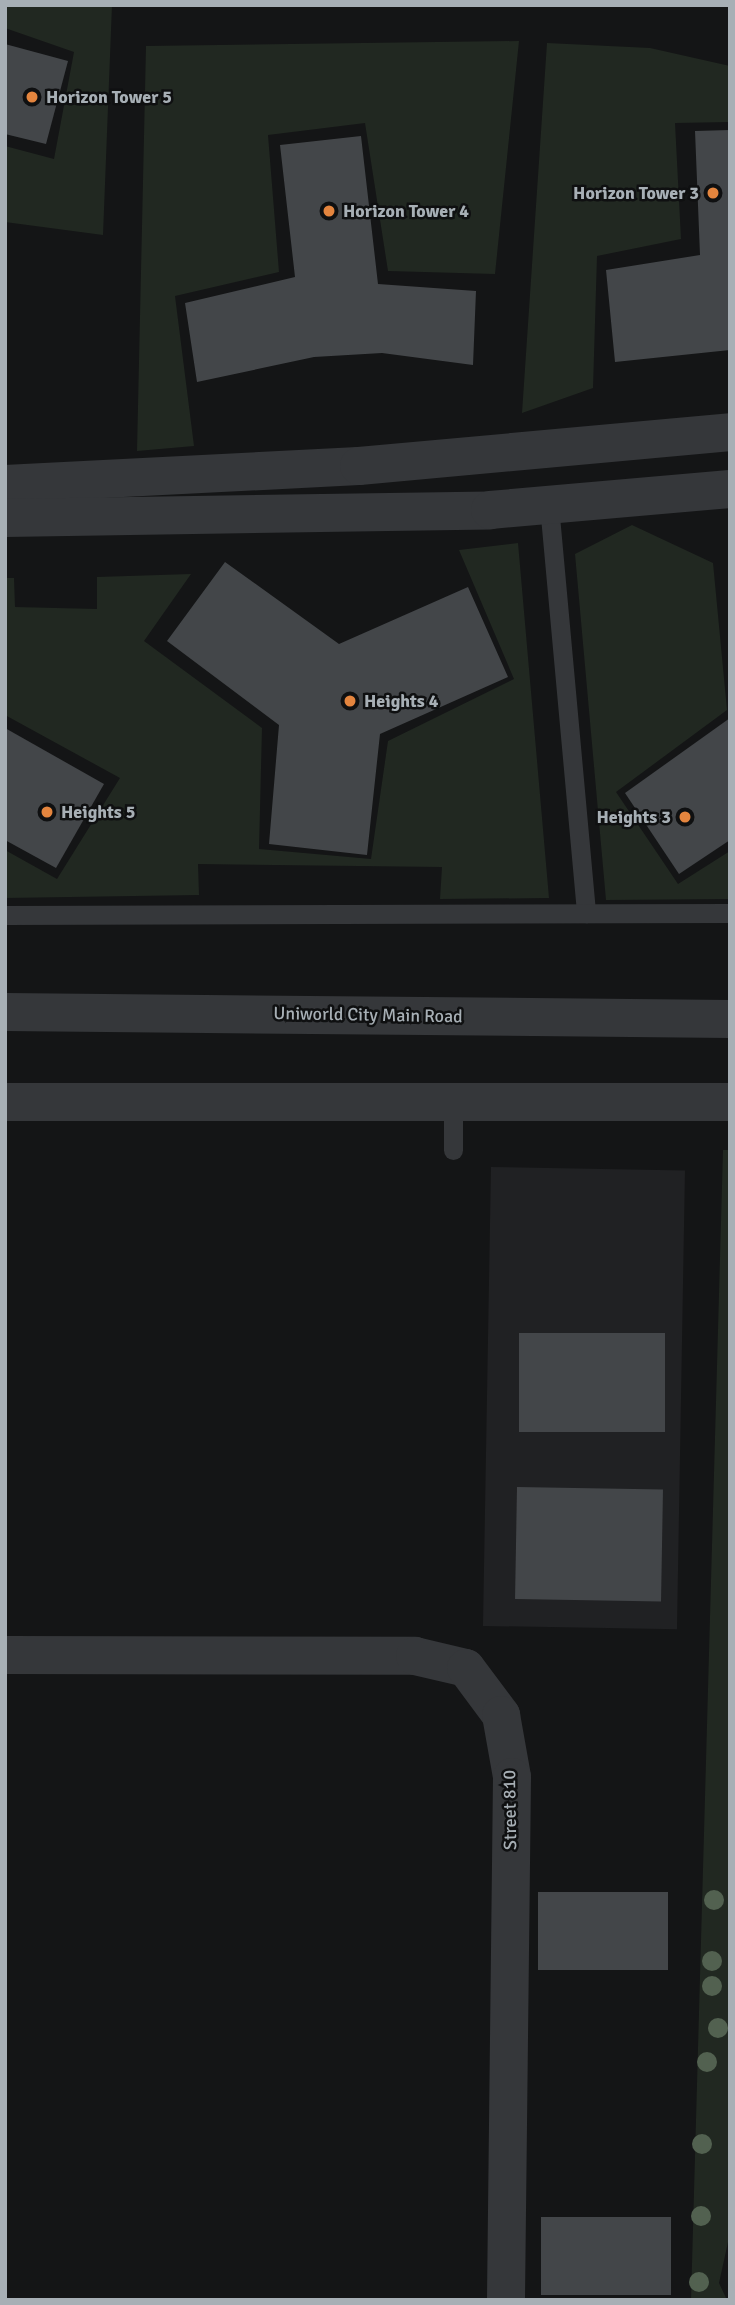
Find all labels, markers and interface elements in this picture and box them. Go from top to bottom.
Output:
place label: Horizon Tower 5 [46,86,172,108]
marker: Horizon Tower 5 [24,89,40,105]
place label: Horizon Tower 3 [573,182,699,204]
marker: Horizon Tower 3 [705,185,721,201]
place label: Horizon Tower 4 [343,200,469,222]
marker: Horizon Tower 4 [321,203,337,219]
place label: Heights 4 [364,690,438,712]
marker: Heights 4 [342,693,358,709]
place label: Heights 5 [61,801,135,823]
marker: Heights 5 [39,804,55,820]
place label: Heights 3 [597,806,671,828]
marker: Heights 3 [677,809,693,825]
street label: Uniworld City Main Road [273,1003,463,1027]
street label: Street 810 [499,1770,521,1850]

